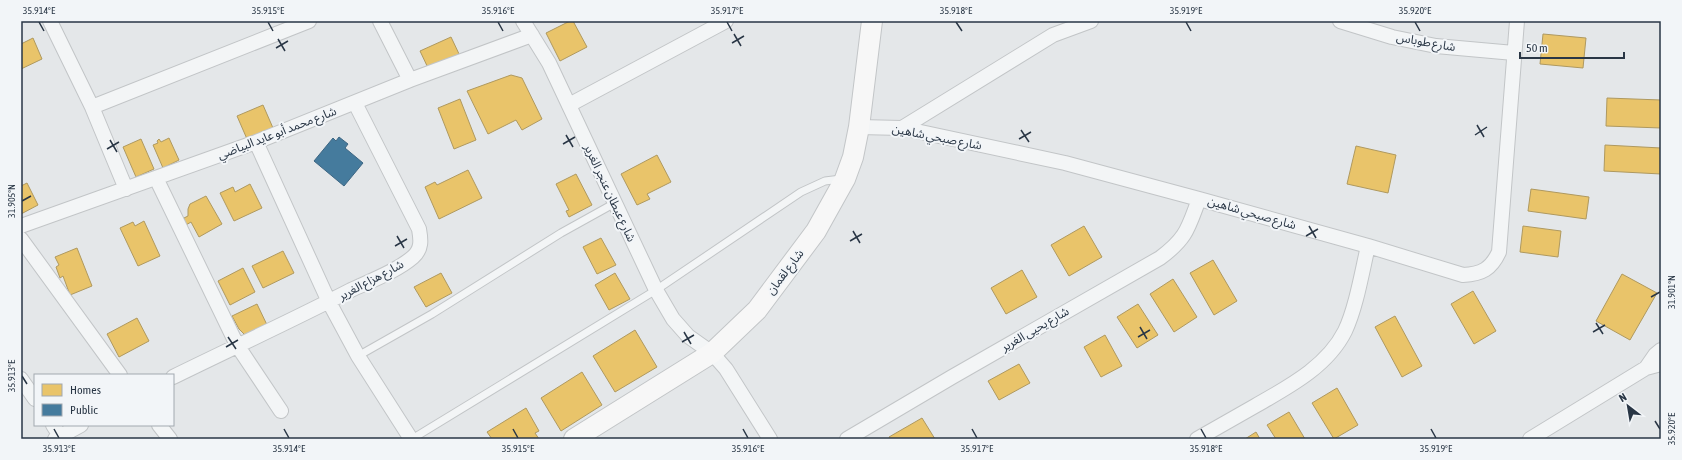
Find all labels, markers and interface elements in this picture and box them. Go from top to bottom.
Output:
text: 35.914°E [23,5,56,16]
text: 35.915°E [252,5,285,16]
text: 35.916°E [482,5,515,16]
text: 35.917°E [711,5,744,16]
text: 35.918°E [940,5,973,16]
text: 35.919°E [1170,5,1203,16]
text: 35.920°E [1399,5,1432,16]
street label: شارع طوباس [1395,30,1457,56]
scale bar [1520,34,1624,60]
text: 50 m [1526,41,1548,55]
street label: شارع محمد أبو عايد البياضي [215,103,339,165]
street label: شارع صبحي شاهين [890,121,983,155]
street label: شارع عبطان عنجر الغرير [579,141,639,245]
text: 31.905°N [6,184,17,218]
street label: شارع صبحي شاهين [1205,194,1298,235]
street label: شارع لقمان [764,247,808,298]
street label: شارع هزاع الغرير [335,257,407,305]
text: 31.901°N [1666,275,1677,309]
street label: شارع يحيى الغرير [998,304,1072,356]
text: 35.913°E [6,359,17,392]
legend [34,374,174,426]
text: Homes [70,383,101,397]
north arrow [1608,386,1648,426]
text: N [1617,391,1629,404]
text: Public [70,403,98,417]
text: 35.920°E [1666,412,1677,445]
text: 35.913°E [43,443,76,454]
text: 35.914°E [273,443,306,454]
text: 35.915°E [502,443,535,454]
text: 35.916°E [732,443,765,454]
text: 35.917°E [961,443,994,454]
text: 35.918°E [1190,443,1223,454]
text: 35.919°E [1420,443,1453,454]

